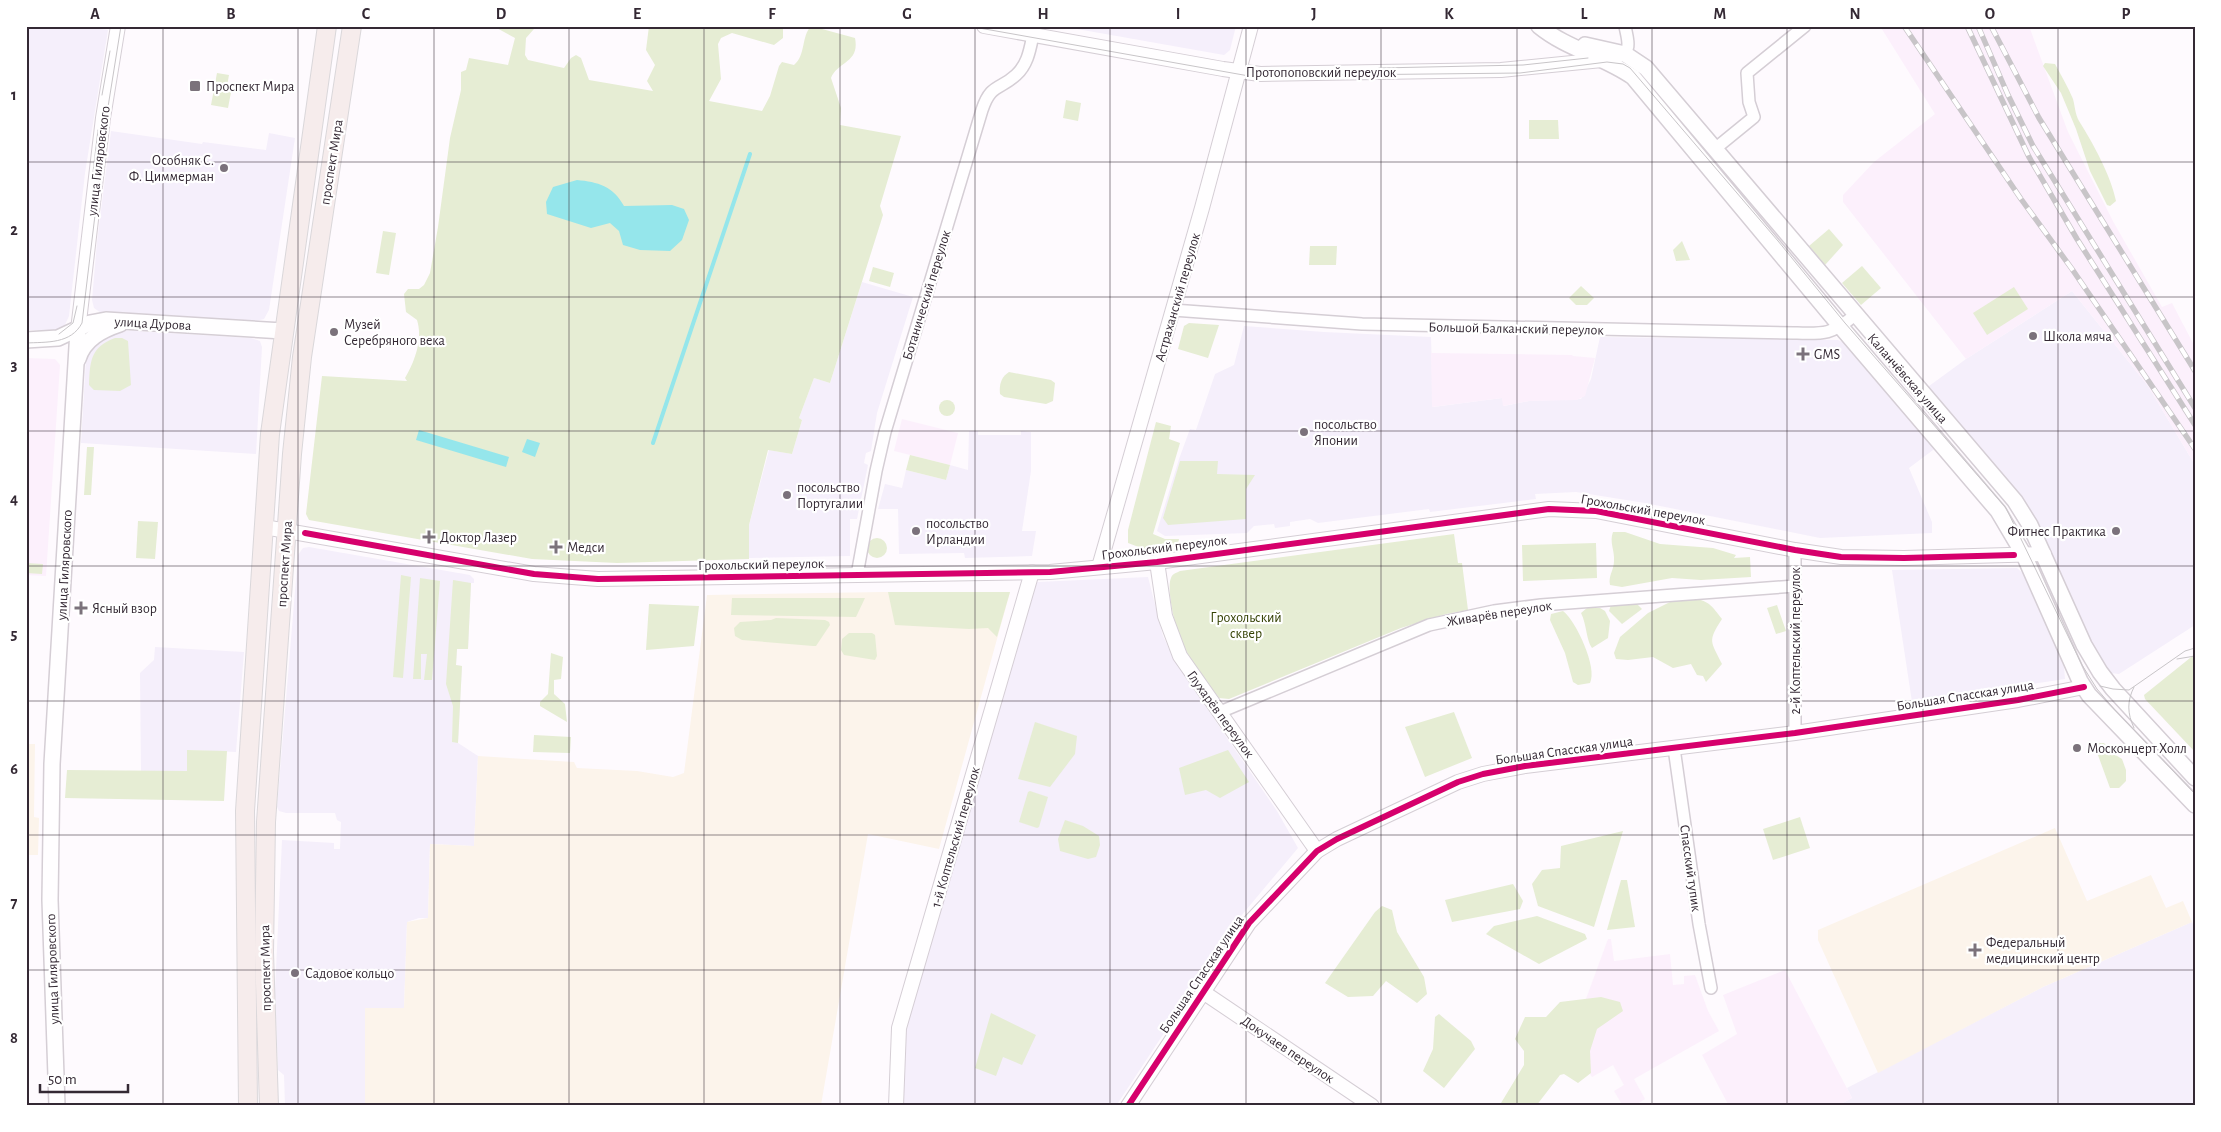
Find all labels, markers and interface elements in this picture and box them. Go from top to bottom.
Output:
text: A [90,6,100,22]
text: B [226,6,236,22]
text: C [362,6,371,22]
text: D [496,6,507,22]
text: E [633,6,641,22]
text: F [768,6,776,22]
text: G [902,6,912,22]
text: H [1037,6,1049,22]
text: I [1176,6,1180,22]
text: J [1311,6,1317,22]
text: K [1444,6,1454,22]
text: L [1581,6,1588,22]
text: M [1714,6,1726,22]
text: N [1849,6,1861,22]
text: O [1985,6,1995,22]
text: P [2122,6,2131,22]
street label: Протопоповский переулок [1246,66,1397,80]
marker: Проспект Мира [188,79,202,93]
place label: Проспект Мира [206,80,295,94]
text: 1 [11,87,17,103]
street label: улица Гиляровского [85,105,113,218]
street label: проспект Мира [318,118,346,206]
place label: Особняк С. Ф. Циммерман [129,154,214,184]
marker: Особняк С. Ф. Циммерман [218,162,230,174]
text: 2 [10,222,18,238]
street label: Ботанический переулок [901,228,954,362]
street label: Астраханский переулок [1153,231,1203,363]
street label: улица Дурова [113,315,192,333]
place label: Музей Серебряного века [344,318,445,348]
street label: Большой Балканский переулок [1428,320,1604,338]
marker: Музей Серебряного века [328,326,340,338]
marker: Школа мяча [2027,330,2039,342]
place label: Школа мяча [2043,330,2112,344]
street label: Каланчёвская улица [1865,331,1950,427]
marker: GMS [1796,347,1810,361]
place label: GMS [1814,348,1840,362]
text: 3 [11,357,18,373]
place label: посольство Японии [1314,418,1377,448]
marker: посольство Японии [1298,426,1310,438]
place label: посольство Португалии [797,481,863,511]
marker: посольство Португалии [781,489,793,501]
text: 4 [10,491,18,507]
street label: Грохольский переулок [1579,492,1707,528]
street label: улица Гиляровского [55,509,75,622]
place label: посольство Ирландии [926,517,989,547]
street label: проспект Мира [275,520,295,608]
marker: посольство Ирландии [910,525,922,537]
place label: Фитнес Практика [2007,525,2107,539]
marker: Фитнес Практика [2110,525,2122,537]
marker: Доктор Лазер [422,530,436,544]
place label: Доктор Лазер [440,531,517,545]
street label: Грохольский переулок [1101,533,1228,563]
marker: Медси [549,540,563,554]
place label: Медси [567,541,605,555]
street label: Грохольский переулок [698,557,825,573]
street label: 2-й Коптельский переулок [1789,567,1803,715]
street label: Живарёв переулок [1445,599,1553,629]
marker: Ясный взор [74,601,88,615]
place label: Ясный взор [92,602,157,616]
park label: Грохольский сквер [1210,611,1282,641]
text: 5 [11,626,18,642]
street label: Глухарёв переулок [1184,668,1257,761]
street label: Большая Спасская улица [1895,678,2035,714]
street label: Большая Спасская улица [1494,734,1634,768]
marker: Москонцерт Холл [2071,742,2083,754]
place label: Москонцерт Холл [2087,742,2187,756]
text: 6 [10,761,18,777]
street label: 1-й Коптельский переулок [929,765,983,909]
street label: Спасский тупик [1677,824,1703,913]
text: 7 [11,895,18,911]
street label: улица Гиляровского [44,913,62,1026]
street label: Большая Спасская улица [1157,913,1247,1036]
street label: проспект Мира [258,924,274,1011]
place label: Федеральный медицинский центр [1986,936,2100,966]
marker: Федеральный медицинский центр [1968,943,1982,957]
marker: Садовое кольцо [289,967,301,979]
place label: Садовое кольцо [305,967,395,981]
street label: Докучаев переулок [1238,1014,1337,1086]
text: 8 [10,1030,18,1046]
scale bar [40,1062,128,1094]
text: 50 m [48,1072,77,1087]

